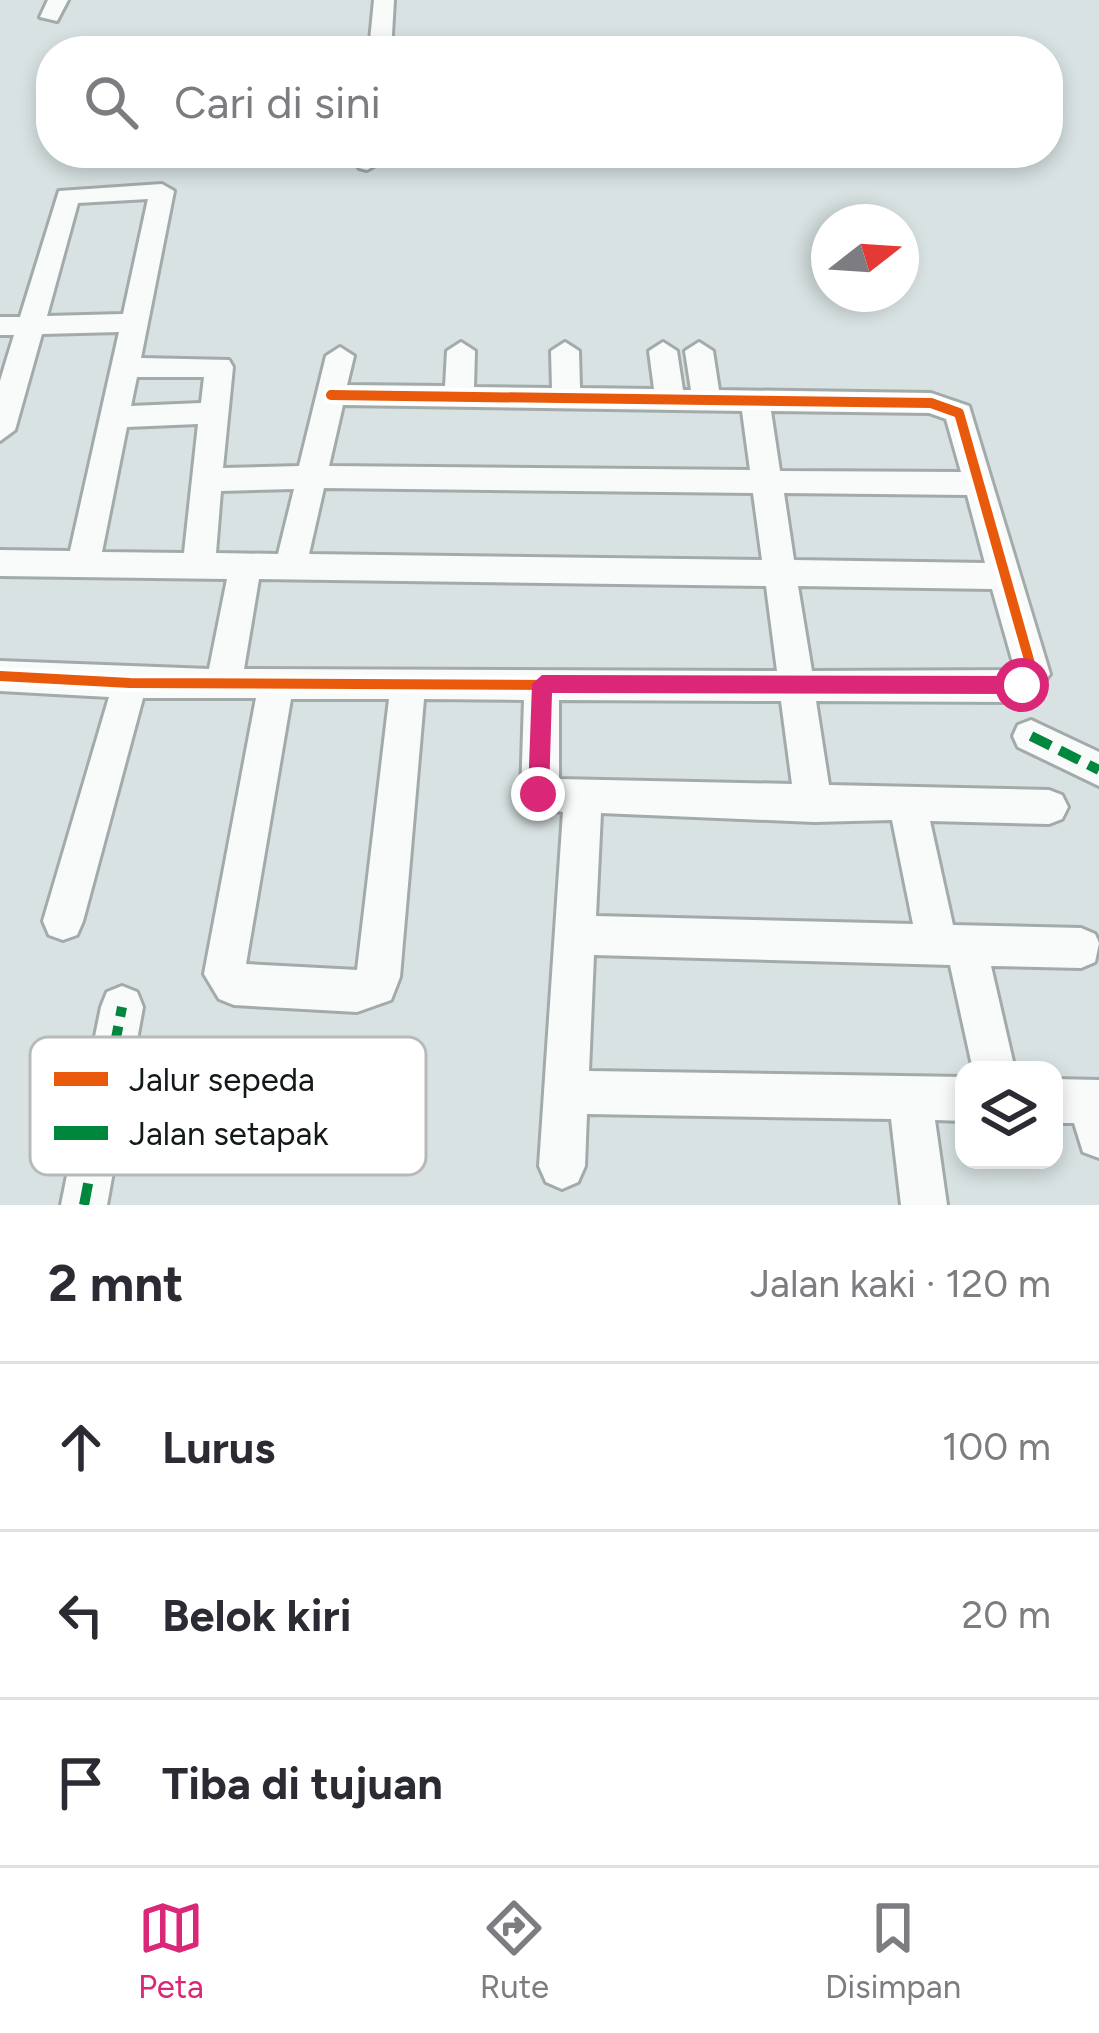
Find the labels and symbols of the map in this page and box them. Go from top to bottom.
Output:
north arrow [811,204,919,312]
route start [995,658,1049,712]
route end [511,767,565,821]
legend [30,1037,426,1175]
text: Jalur sepeda [129,1060,315,1099]
text: Jalan setapak [129,1114,328,1153]

